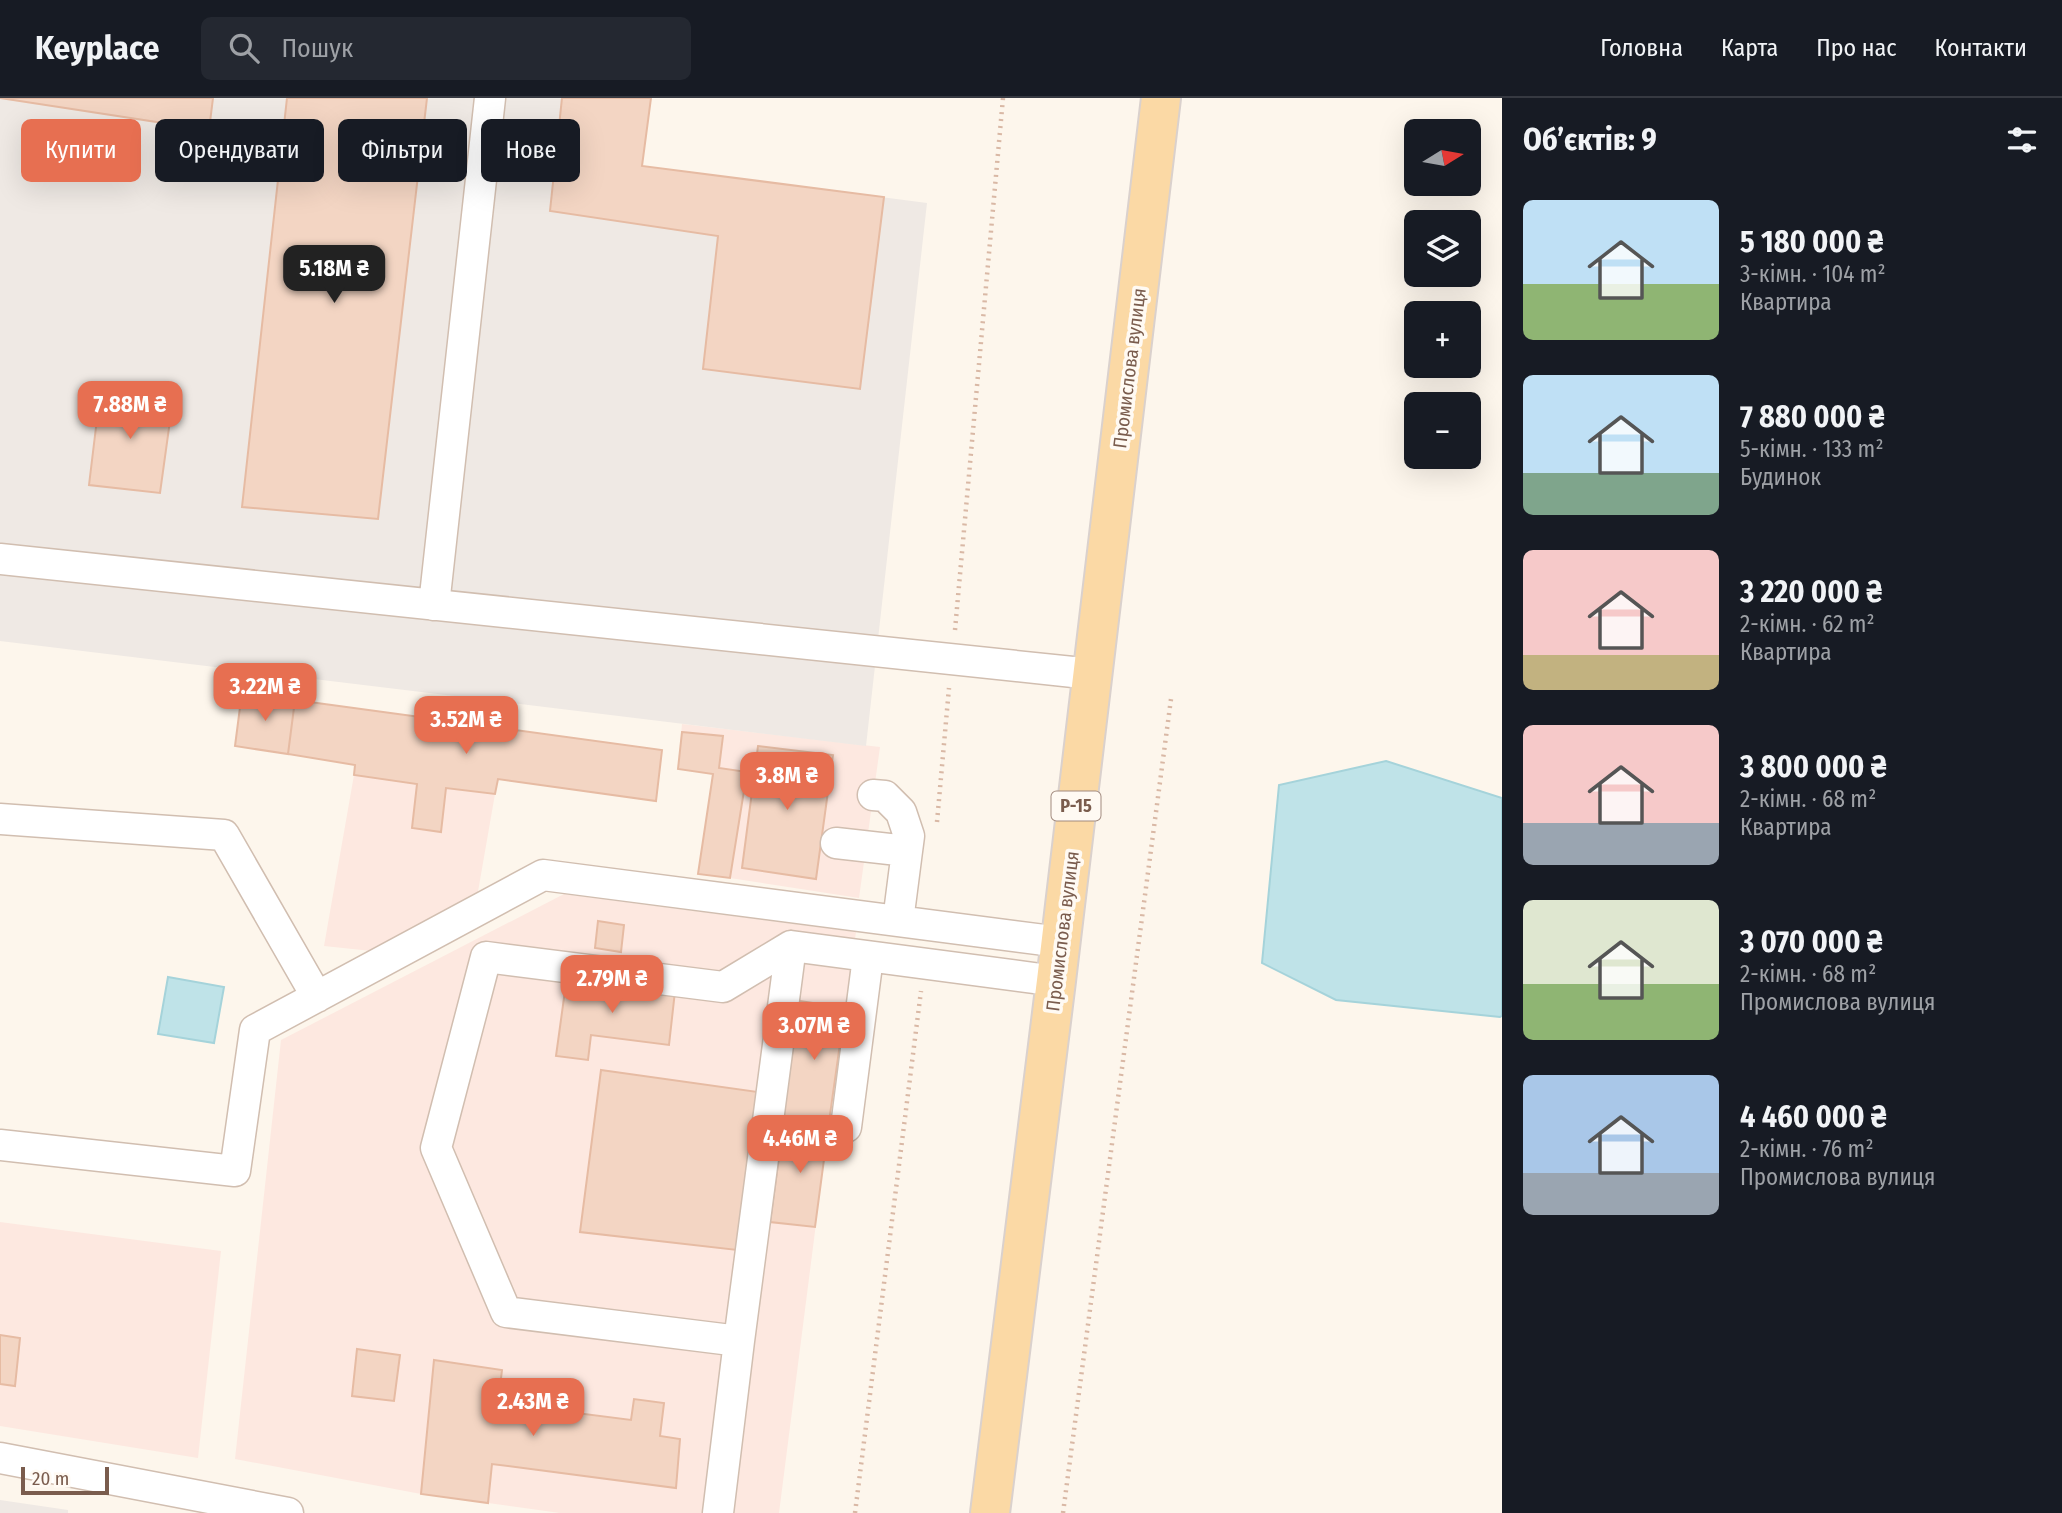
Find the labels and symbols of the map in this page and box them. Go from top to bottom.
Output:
north arrow [1404,119,1480,196]
pin: 5.18M ₴ [269,246,399,305]
street label: Промислова вулиця [1108,287,1151,450]
pin: 7.88M ₴ [65,382,195,441]
pin: 3.22M ₴ [200,664,330,723]
pin: 3.52M ₴ [401,696,531,756]
pin: 3.8M ₴ [730,752,844,812]
road number: Р-15 [1052,792,1100,820]
street label: Промислова вулиця [1041,850,1084,1013]
pin: 2.79M ₴ [547,956,677,1015]
pin: 3.07M ₴ [749,1002,879,1062]
pin: 4.46M ₴ [735,1116,865,1175]
pin: 2.43M ₴ [468,1378,598,1438]
scale bar [21,1464,108,1496]

